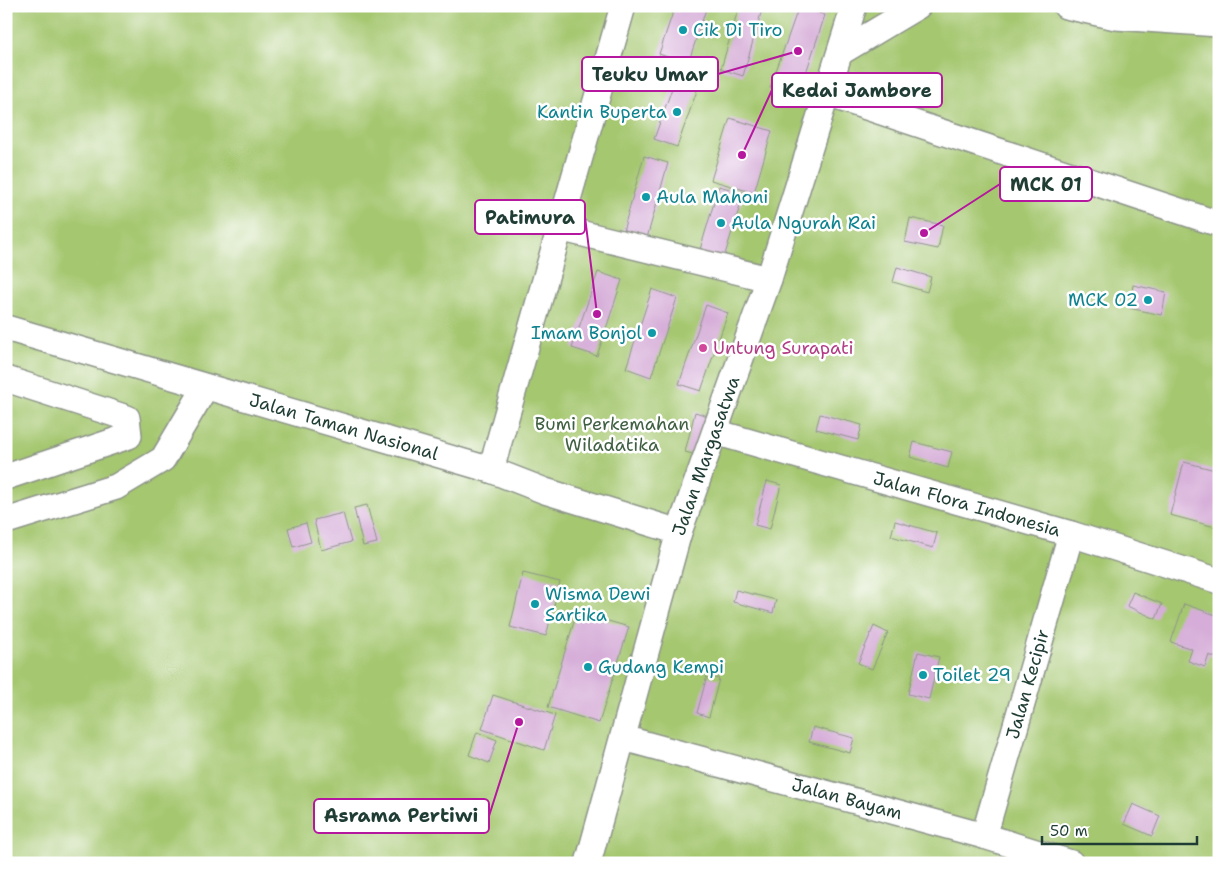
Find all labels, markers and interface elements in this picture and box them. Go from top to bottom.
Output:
place label: Cik Di Tiro [693,18,782,42]
marker: Cik Di Tiro [677,24,689,36]
callout: Teuku Umar [582,57,718,91]
text: Teuku Umar [592,62,708,87]
callout: Kedai Jambore [772,73,942,107]
text: Kedai Jambore [782,78,932,103]
place label: Kantin Buperta [537,100,667,124]
marker: Kantin Buperta [671,106,683,118]
callout: MCK 01 [1000,167,1092,201]
text: MCK 01 [1010,172,1082,197]
place label: Aula Mahoni [656,185,768,209]
marker: Aula Mahoni [640,191,652,203]
callout: Patimura [475,200,585,234]
text: Patimura [485,205,575,230]
place label: Aula Ngurah Rai [731,211,876,235]
marker: Aula Ngurah Rai [715,217,727,229]
place label: MCK 02 [1068,288,1138,312]
marker: MCK 02 [1142,294,1154,306]
place label: Imam Bonjol [531,321,643,345]
marker: Imam Bonjol [646,327,658,339]
place label: Untung Surapati [713,336,854,360]
marker: Untung Surapati [697,342,709,354]
street label: Jalan Margasatwa [667,373,745,539]
street label: Jalan Taman Nasional [246,388,442,466]
park label: Bumi Perkemahan Wiladatika [535,412,689,457]
street label: Jalan Flora Indonesia [870,466,1063,542]
place label: Wisma Dewi Sartika [545,582,651,627]
marker: Wisma Dewi Sartika [529,598,541,610]
street label: Jalan Kecipir [1001,626,1055,742]
place label: Gudang Kempi [598,655,724,679]
marker: Gudang Kempi [582,661,594,673]
place label: Toilet 29 [933,663,1011,687]
marker: Toilet 29 [917,669,929,681]
street label: Jalan Bayam [789,772,905,825]
callout: Asrama Pertiwi [314,799,489,833]
text: Asrama Pertiwi [324,803,478,828]
scale bar [1042,814,1198,846]
text: 50 m [1050,821,1088,841]

